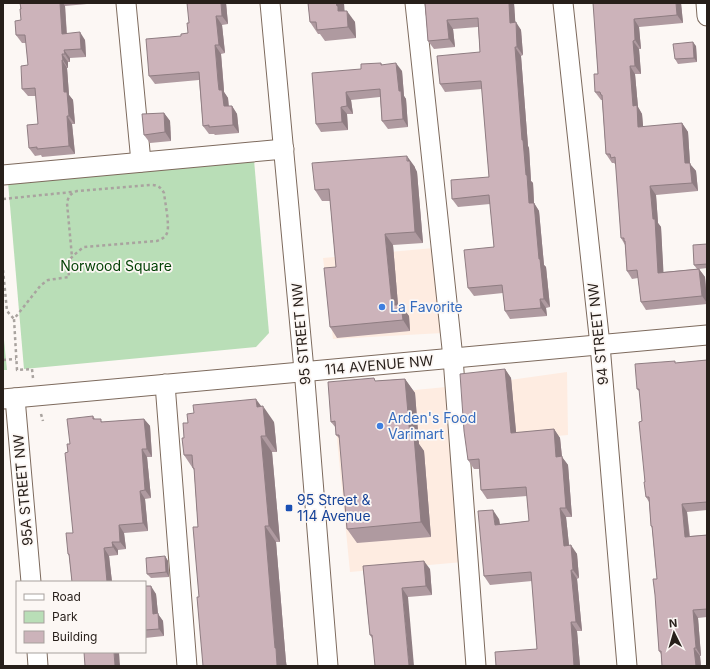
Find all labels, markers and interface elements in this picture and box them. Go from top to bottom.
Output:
park label: Norwood Square [60,257,172,274]
street label: 95 STREET NW [288,282,313,386]
street label: 94 STREET NW [584,282,611,386]
place label: La Favorite [390,298,463,315]
marker: La Favorite [377,302,387,312]
street label: 114 AVENUE NW [324,351,434,378]
place label: Arden's Food Varimart [388,409,476,442]
marker: Arden's Food Varimart [375,421,385,431]
street label: 95A STREET NW [9,433,36,547]
place label: 95 Street & 114 Avenue [297,491,371,524]
marker: 95 Street & 114 Avenue [284,503,294,513]
legend [16,581,146,653]
text: Road [52,589,81,604]
text: Park [52,609,78,624]
north arrow [654,613,694,653]
text: N [668,616,678,630]
text: Building [52,629,97,644]

